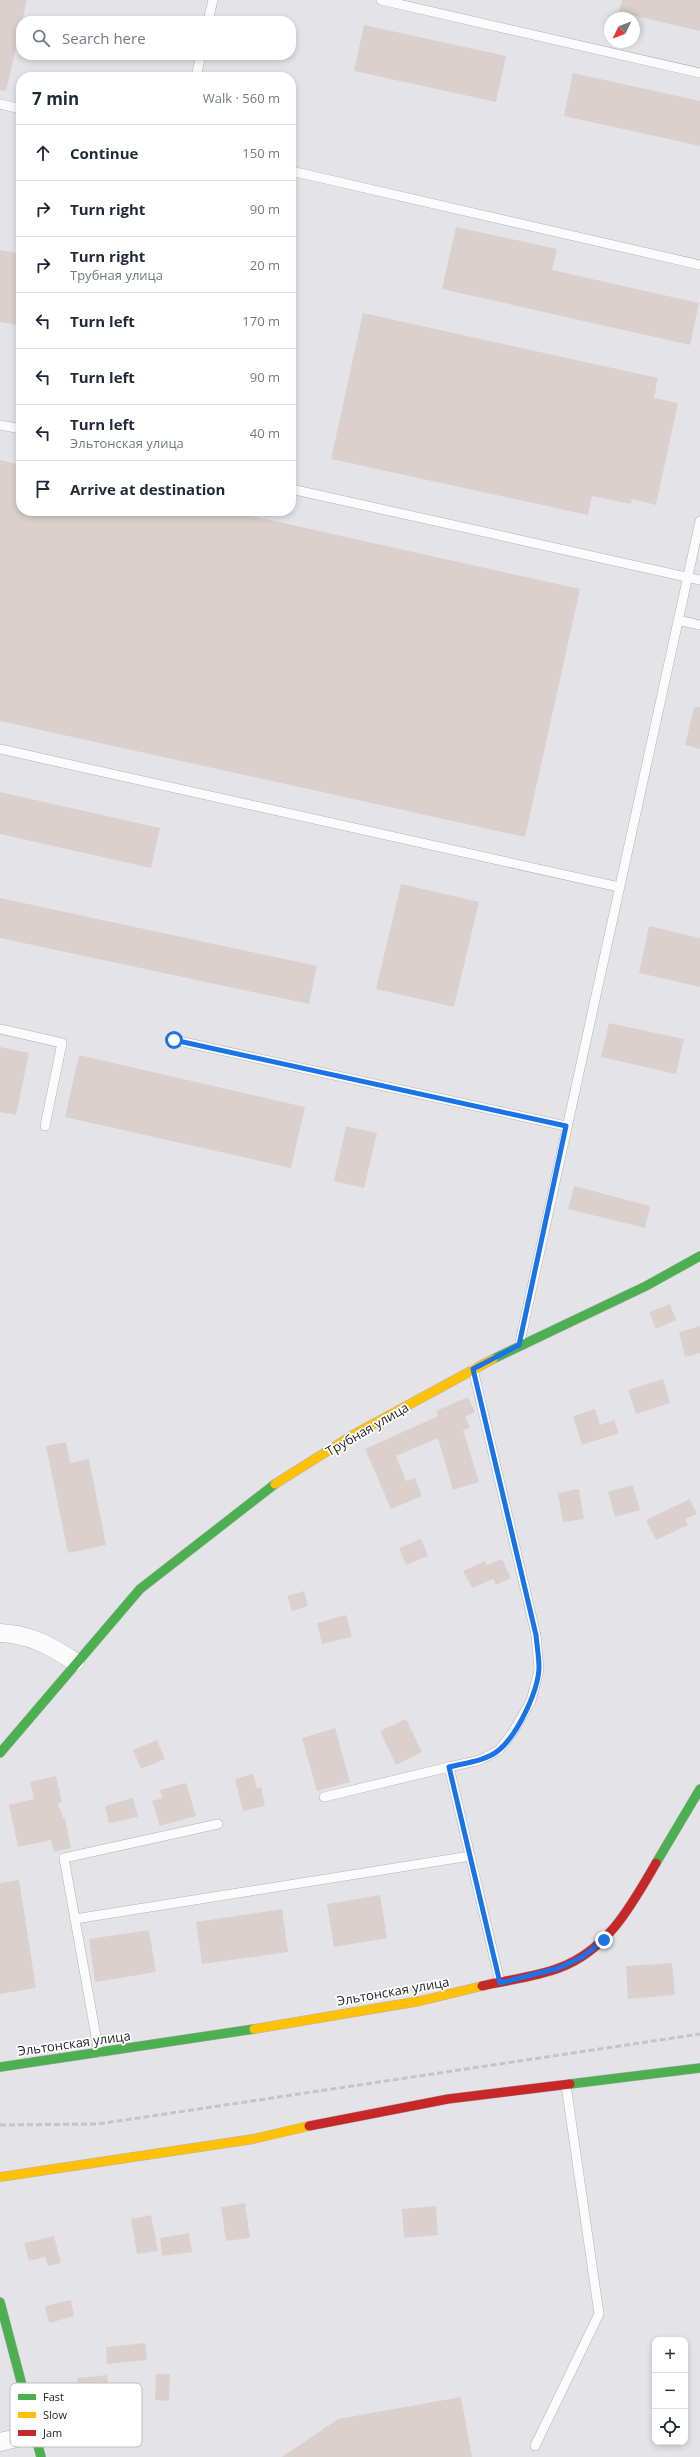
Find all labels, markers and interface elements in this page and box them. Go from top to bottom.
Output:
north arrow [604,12,640,48]
search box [16,16,296,60]
icon: search [30,27,52,49]
text: Search here [62,28,146,48]
text: 7 min [32,87,79,110]
text: Walk · 560 m [203,89,280,107]
icon: ahead [32,142,54,164]
text: Continue [70,143,138,163]
text: 150 m [242,144,280,162]
icon: right [32,198,54,220]
text: Turn right [70,199,145,219]
text: 90 m [250,200,280,218]
text: Turn right [70,246,145,266]
icon: right [32,254,54,276]
text: 20 m [250,256,280,274]
text: Трубная улица [70,266,163,284]
icon: left [32,310,54,332]
text: Turn left [70,311,135,331]
text: 170 m [242,312,280,330]
icon: left [32,366,54,388]
text: Turn left [70,367,135,387]
text: 90 m [250,368,280,386]
text: Turn left [70,414,135,434]
icon: left [32,422,54,444]
text: 40 m [250,424,280,442]
text: Эльтонская улица [70,434,184,452]
icon: arrive [32,478,54,500]
text: Arrive at destination [70,479,225,499]
route start [165,1031,183,1049]
street label: Трубная улица [322,1398,412,1460]
route end [595,1931,613,1949]
street label: Эльтонская улица [335,1972,451,2010]
street label: Эльтонская улица [16,2026,132,2060]
map controls [652,2337,688,2445]
button: + [652,2337,688,2373]
button: − [652,2373,688,2409]
legend [10,2383,142,2447]
text: Fast [43,2389,64,2404]
text: Slow [43,2407,67,2422]
button: locate [652,2409,688,2445]
text: Jam [42,2425,62,2440]

